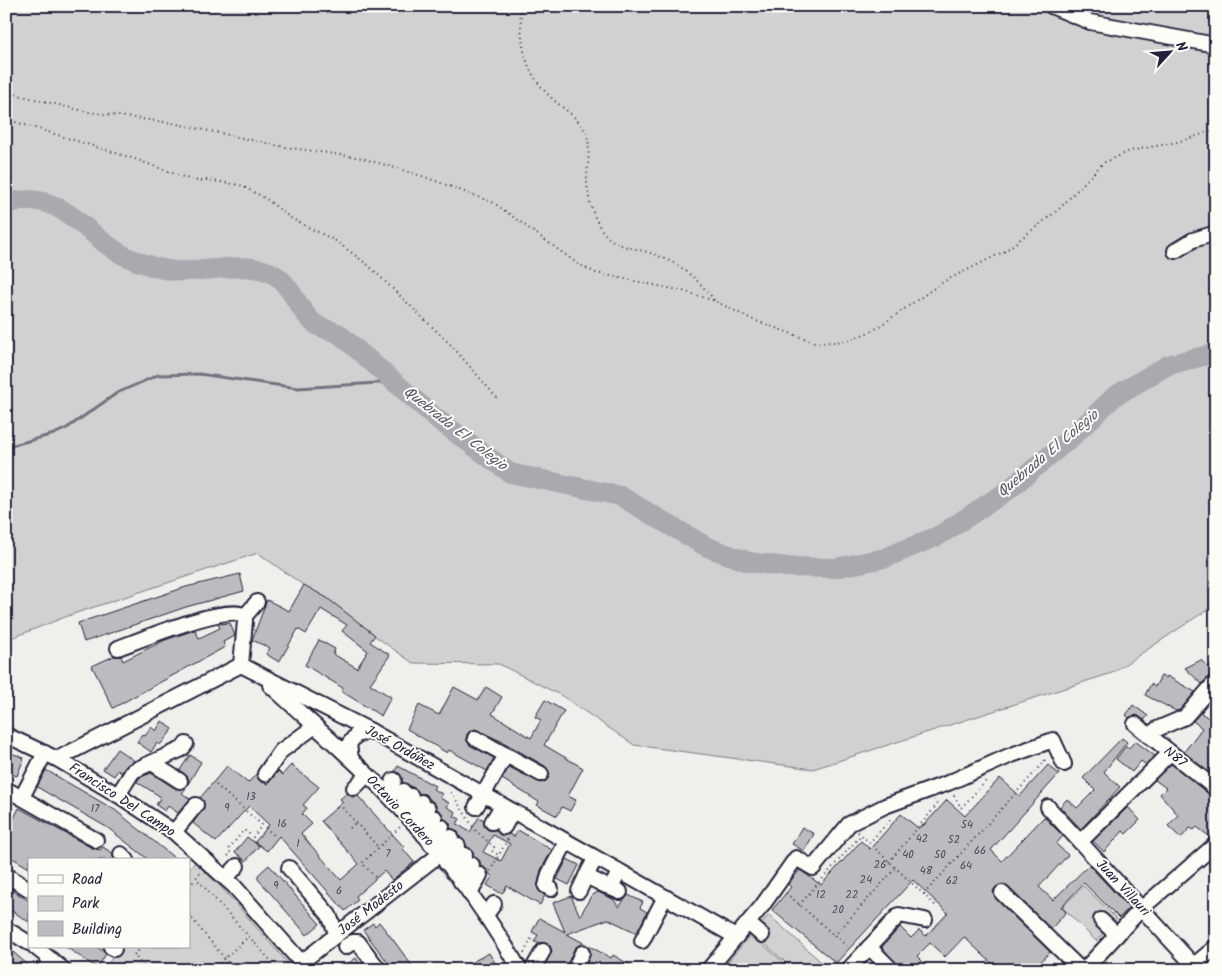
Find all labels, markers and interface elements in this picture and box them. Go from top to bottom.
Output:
north arrow [1144,28,1194,78]
text: N [1169,38,1193,56]
water label: Quebrada El Colegio [398,381,513,478]
water label: Quebrada El Colegio [992,403,1105,504]
street label: José Ordóñez [361,720,439,776]
street label: N87 [1159,741,1192,774]
street label: Francisco Del Campo [64,757,180,843]
street label: Octavio Cordero [361,770,439,852]
house number: 13 [246,788,256,806]
house number: 9 [224,799,230,817]
house number: 17 [91,800,100,818]
house number: 16 [277,815,287,833]
house number: 54 [961,816,973,834]
house number: 42 [916,830,928,848]
house number: 52 [948,831,960,849]
house number: 1 [296,835,300,853]
house number: 66 [974,842,986,860]
house number: 7 [385,845,391,863]
house number: 40 [902,846,914,864]
house number: 50 [934,846,946,864]
street label: Juan Villauri [1090,854,1156,922]
house number: 26 [874,856,886,874]
house number: 64 [960,857,972,875]
legend [28,858,190,948]
house number: 48 [920,862,933,880]
text: Road [72,868,103,892]
house number: 24 [860,871,872,889]
house number: 62 [946,872,958,890]
street label: José Modesto [333,875,409,941]
house number: 9 [273,877,279,895]
house number: 6 [336,882,342,900]
house number: 12 [816,886,826,904]
house number: 22 [846,886,858,904]
text: Park [72,892,100,916]
house number: 20 [832,901,844,919]
text: Building [72,918,122,942]

